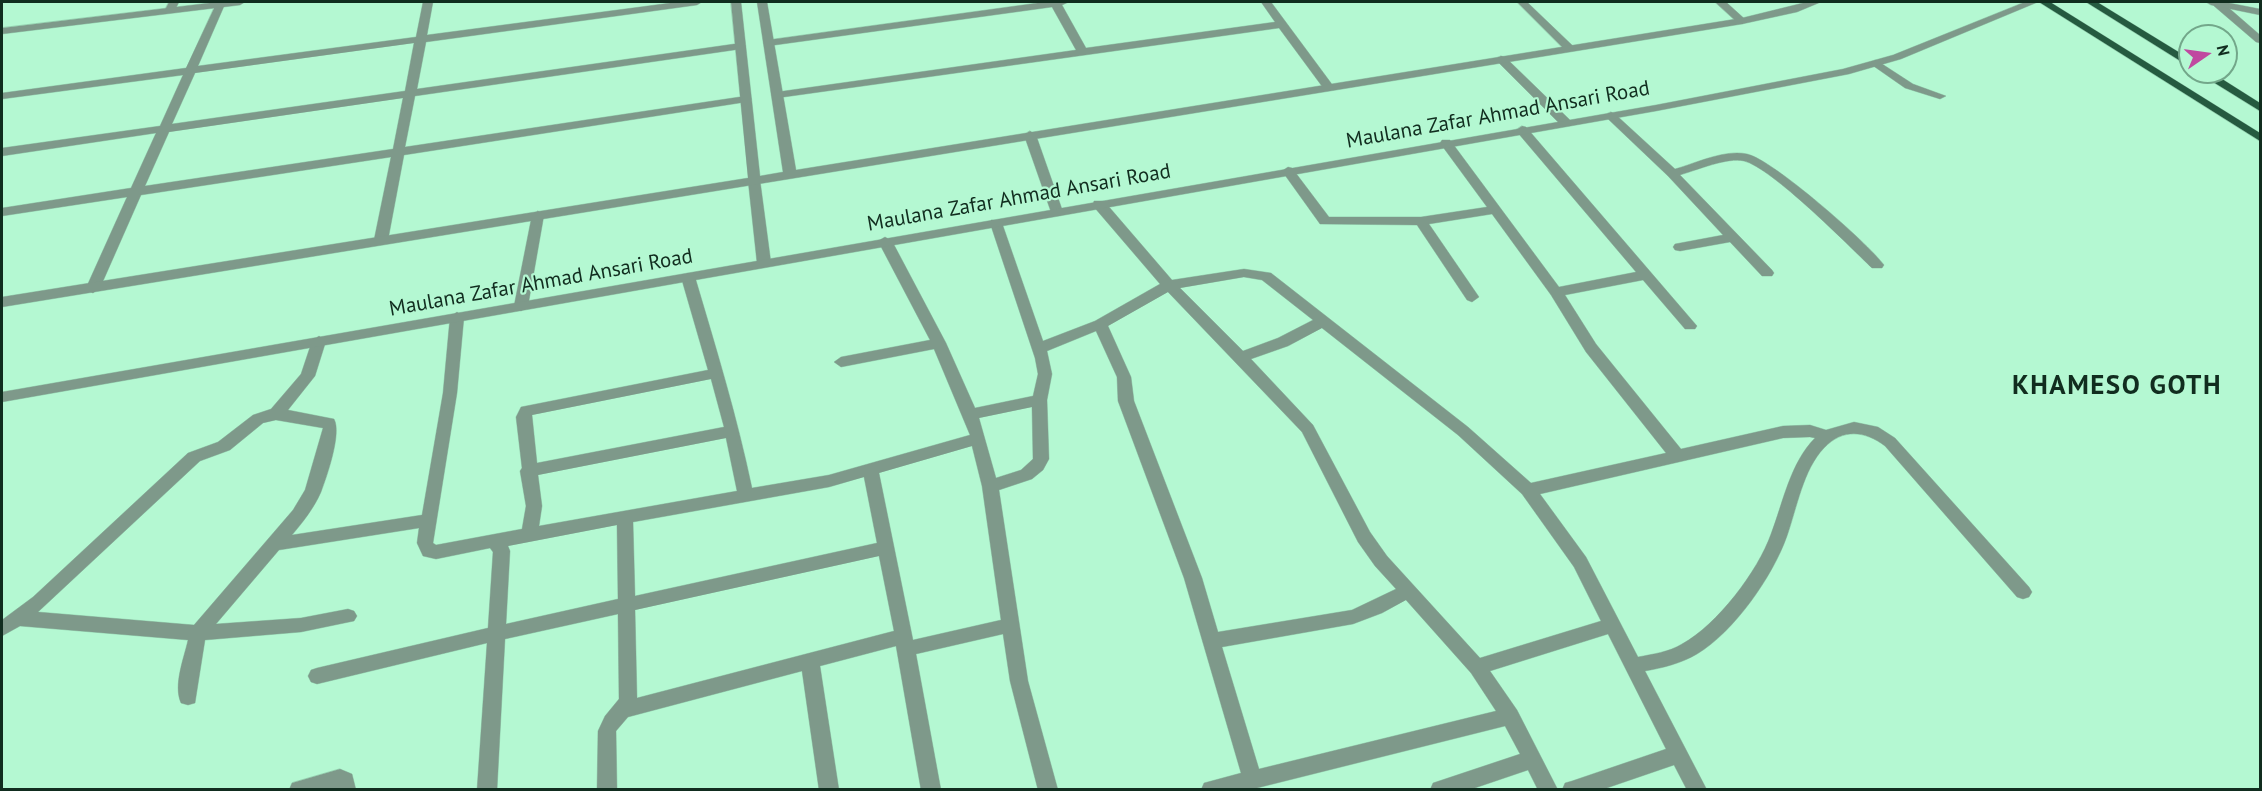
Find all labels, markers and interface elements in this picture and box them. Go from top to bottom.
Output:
north arrow [2178,24,2238,84]
text: N [2213,43,2235,58]
street label: Maulana Zafar Ahmad Ansari Road [1344,76,1652,154]
street label: Maulana Zafar Ahmad Ansari Road [865,159,1173,237]
street label: Maulana Zafar Ahmad Ansari Road [387,244,695,322]
district label: KHAMESO GOTH [2012,370,2222,402]

